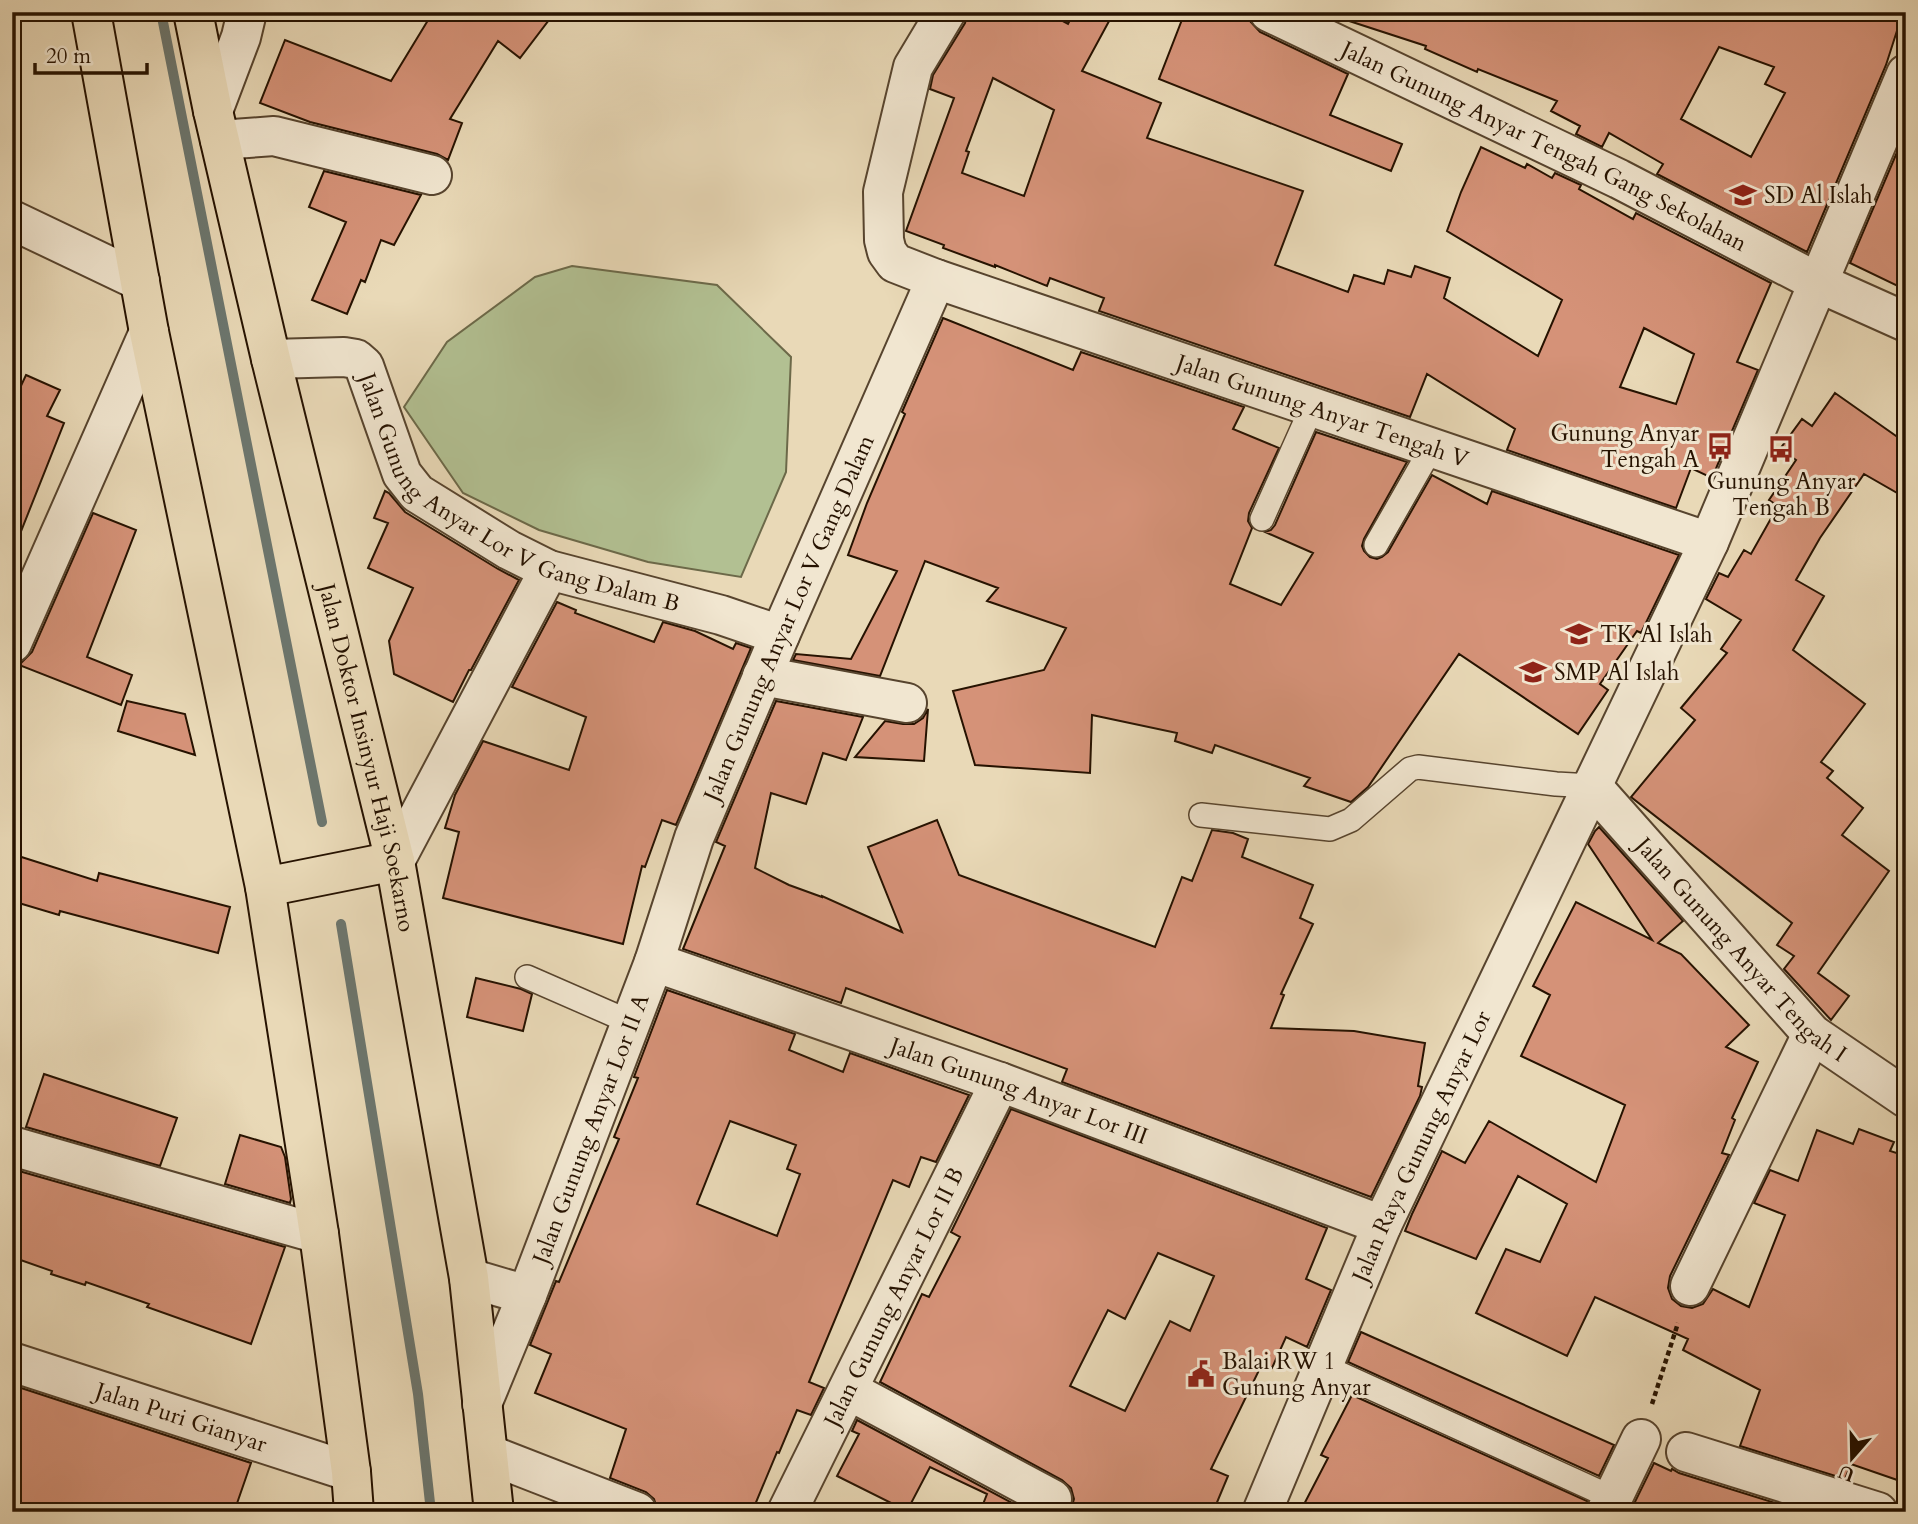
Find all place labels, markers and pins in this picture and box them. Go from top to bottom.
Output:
school or university icon: SD Al Islah [1728,180,1758,210]
place label: SD Al Islah [1764,180,1873,211]
place label: Gunung Anyar Tengah A [1550,418,1700,475]
bus stop icon: Gunung Anyar Tengah A [1705,431,1735,461]
bus stop icon: Gunung Anyar Tengah B [1766,434,1796,464]
place label: Gunung Anyar Tengah B [1707,466,1856,523]
school or university icon: TK Al Islah [1564,619,1594,649]
place label: TK Al Islah [1600,619,1713,650]
school or university icon: SMP Al Islah [1518,657,1548,687]
place label: SMP Al Islah [1554,657,1680,688]
place label: Balai RW 1 Gunung Anyar [1222,1346,1371,1403]
public building icon: Balai RW 1 Gunung Anyar [1186,1359,1216,1389]

